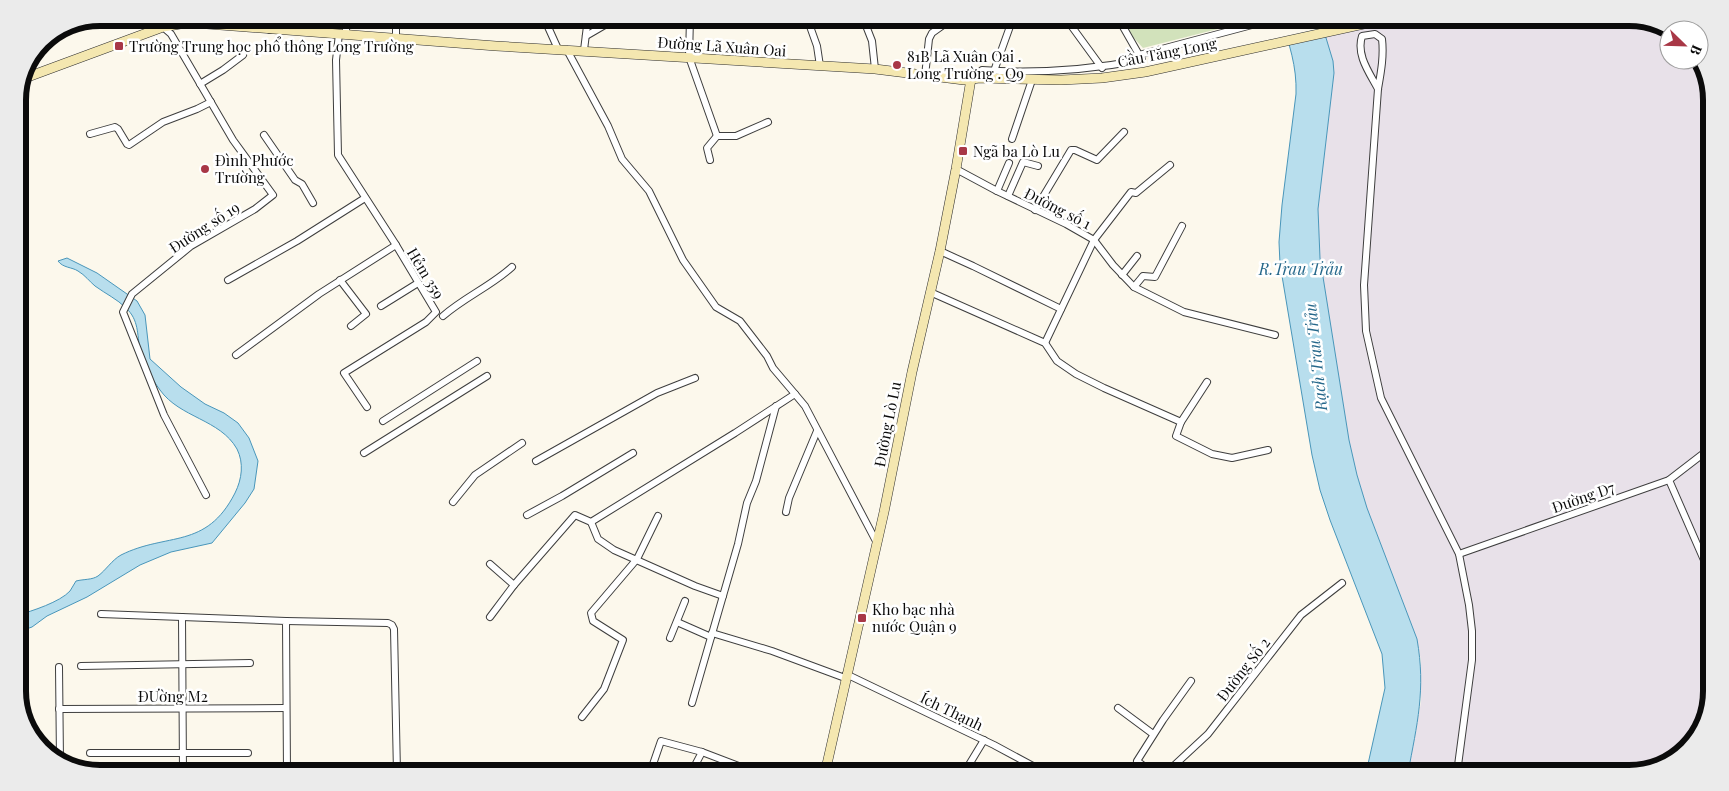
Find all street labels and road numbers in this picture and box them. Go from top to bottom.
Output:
street label: Đường Lã Xuân Oai [657,32,788,61]
street label: Cầu Tăng Long [1116,33,1218,71]
street label: Đường số 1 [1021,182,1096,234]
street label: Đường số 19 [164,196,243,257]
street label: Hẻm 359 [403,244,449,302]
street label: Đường Lò Lu [869,379,905,468]
street label: Đường D7 [1549,477,1617,517]
street label: Đường Số 2 [1211,632,1274,705]
street label: ĐƯờng M2 [138,686,208,706]
street label: Ích Thạnh [917,687,987,735]

